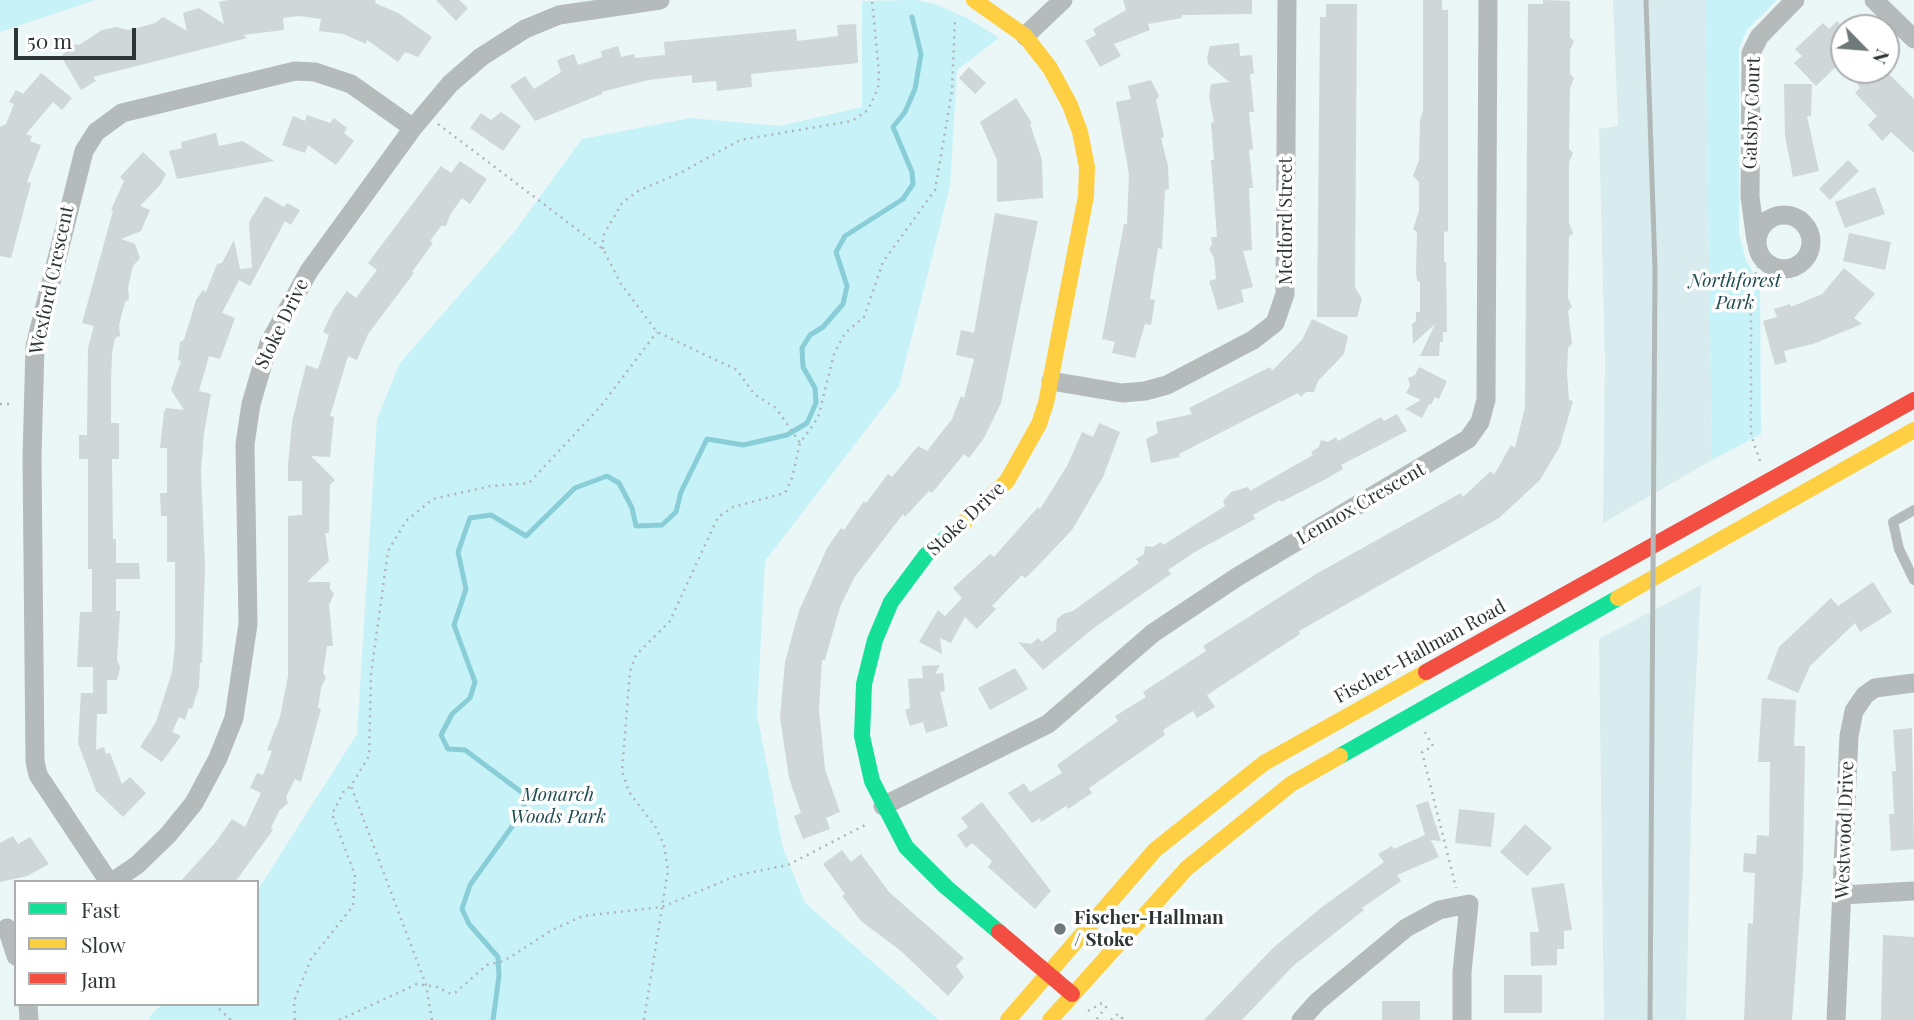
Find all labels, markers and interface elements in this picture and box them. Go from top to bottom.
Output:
scale bar [18,14,140,58]
north arrow [1830,14,1900,84]
text: 50 m [27,26,72,54]
text: N [1868,45,1897,69]
street label: Gatsby Court [1739,56,1765,170]
street label: Medford Street [1275,157,1297,285]
street label: Wexford Crescent [25,204,79,356]
park label: Northforest Park [1689,270,1781,314]
street label: Stoke Drive [250,275,314,373]
street label: Lennox Crescent [1293,458,1429,550]
street label: Stoke Drive [922,477,1010,561]
street label: Fischer-Hallman Road [1330,595,1510,709]
street label: Westwood Drive [1831,761,1859,899]
park label: Monarch Woods Park [510,784,606,828]
legend [14,880,259,1006]
text: Fast [81,895,120,923]
place label: Fischer-Hallman / Stoke [1074,907,1224,951]
marker: Fischer-Hallman / Stoke [1052,921,1068,937]
text: Slow [81,930,126,958]
text: Jam [81,965,117,993]

